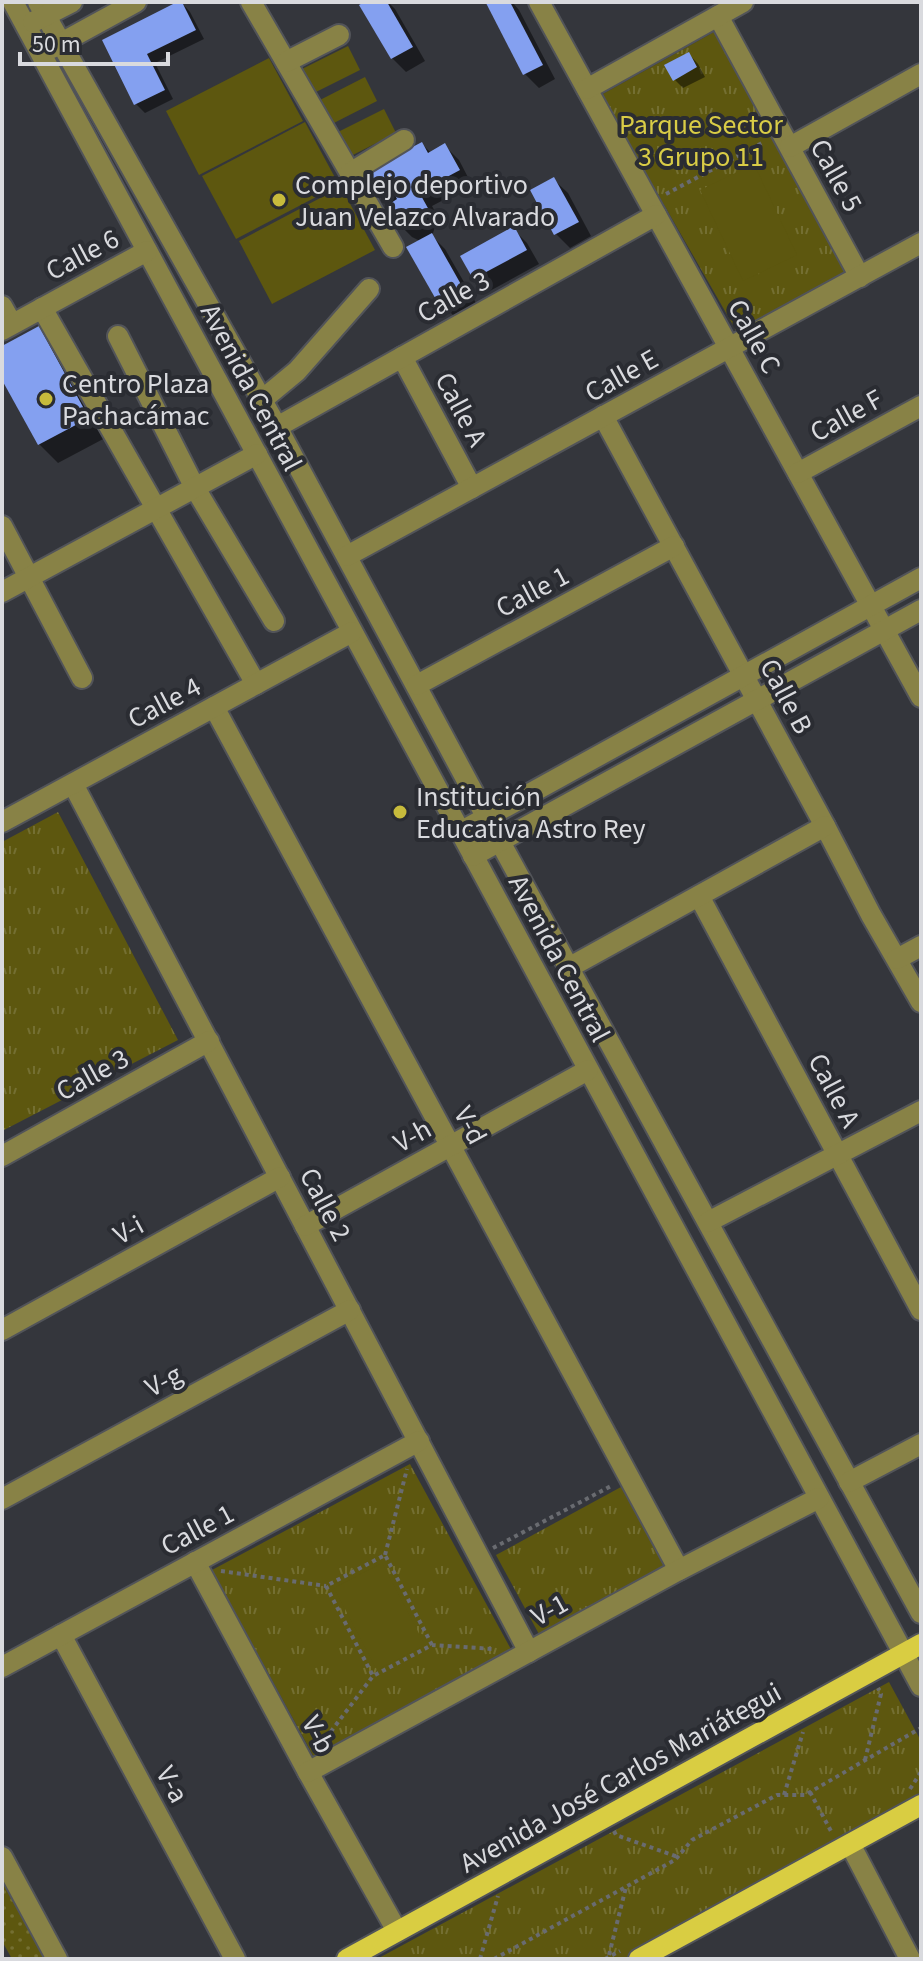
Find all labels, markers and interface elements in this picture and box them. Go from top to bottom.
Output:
scale bar [20,16,168,66]
text: 50 m [32,27,81,62]
park label: Parque Sector 3 Grupo 11 [619,105,783,177]
street label: Calle 5 [800,132,872,219]
place label: Complejo deportivo Juan Velazco Alvarado [295,165,555,237]
marker: Complejo deportivo Juan Velazco Alvarado [270,191,288,209]
street label: Calle 6 [39,219,126,291]
street label: Calle 3 [410,261,497,333]
street label: Calle C [717,292,791,381]
street label: Avenida Central [190,297,312,478]
street label: Calle E [577,339,666,412]
place label: Centro Plaza Pachacámac [62,364,210,436]
street label: Calle A [425,365,498,454]
street label: Calle F [803,379,890,452]
marker: Centro Plaza Pachacámac [37,390,55,408]
street label: Calle 1 [489,556,576,628]
street label: Calle B [750,652,823,741]
street label: Calle 4 [121,667,208,739]
place label: Institución Educativa Astro Rey [416,777,646,849]
marker: Institución Educativa Astro Rey [391,803,409,821]
street label: Avenida Central [498,868,620,1049]
street label: Calle 3 [49,1039,136,1111]
street label: Calle A [798,1046,871,1135]
street label: V-d [444,1099,497,1152]
street label: V-h [386,1109,439,1163]
street label: Calle 2 [289,1161,361,1248]
street label: V-i [106,1205,151,1255]
street label: V-g [138,1355,189,1407]
street label: Calle 1 [154,1494,241,1566]
street label: V-1 [524,1584,575,1636]
street label: Avenida José Carlos Mariátegui [452,1673,789,1883]
street label: V-b [292,1708,345,1761]
street label: V-a [146,1759,198,1810]

